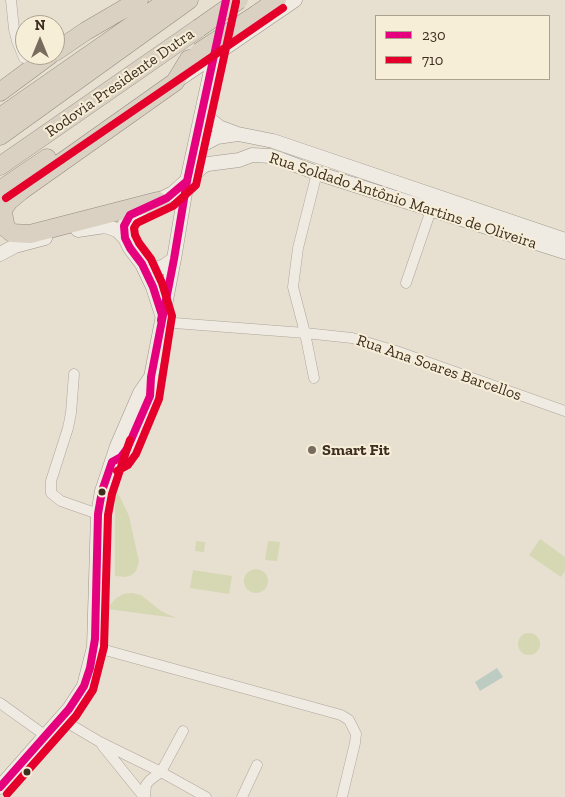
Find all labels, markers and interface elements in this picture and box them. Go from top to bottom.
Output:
north arrow [15,15,65,65]
legend [375,15,550,80]
text: N [35,17,45,34]
street label: Rodovia Presidente Dutra [42,24,198,142]
text: 230 [422,26,446,44]
text: 710 [422,51,443,69]
street label: Rua Soldado Antônio Martins de Oliveira [267,149,539,253]
street label: Rua Ana Soares Barcellos [354,331,524,405]
place label: Smart Fit [322,440,390,460]
marker: Smart Fit [306,444,318,456]
unlabelled marker [97,487,107,497]
unlabelled marker [22,767,32,777]

